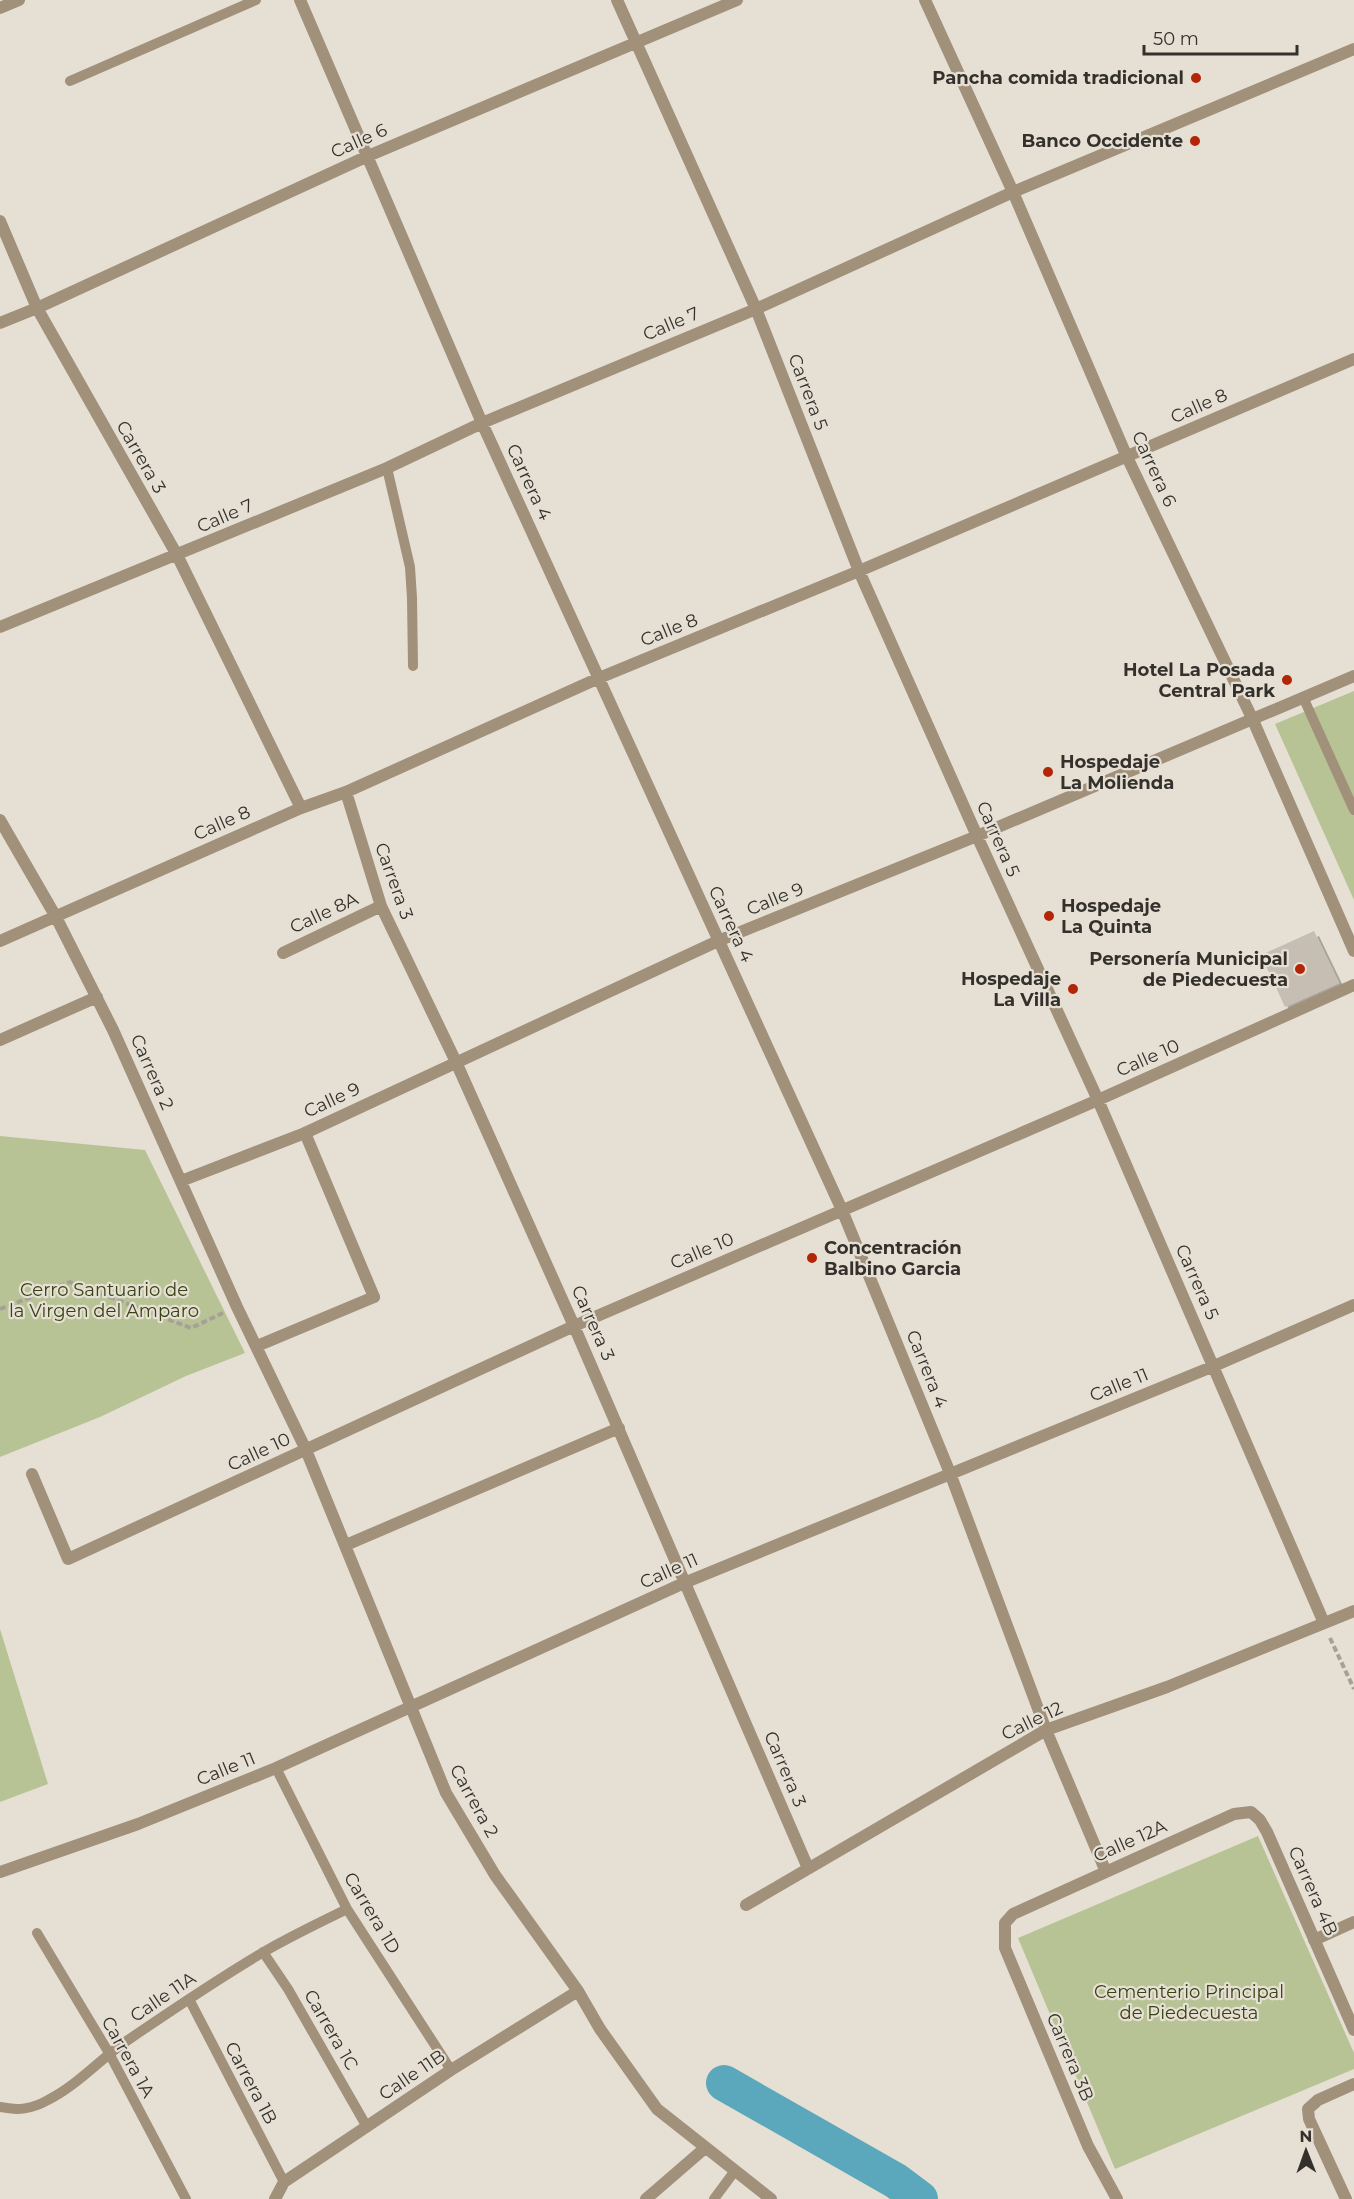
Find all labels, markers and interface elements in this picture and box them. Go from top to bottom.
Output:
scale bar [1144,18,1297,56]
text: 50 m [1153,28,1199,50]
place label: Pancha comida tradicional [932,67,1184,89]
marker: Pancha comida tradicional [1189,71,1203,85]
street label: Calle 6 [327,119,391,163]
place label: Banco Occidente [1021,130,1183,152]
marker: Banco Occidente [1188,134,1202,148]
street label: Calle 7 [639,302,703,346]
street label: Carrera 5 [783,351,833,433]
street label: Calle 8 [1167,384,1231,428]
street label: Carrera 3 [111,417,171,497]
street label: Carrera 6 [1127,428,1181,510]
street label: Carrera 4 [502,440,556,524]
street label: Calle 7 [193,494,257,538]
street label: Calle 8 [637,609,701,651]
place label: Hotel La Posada Central Park [1123,659,1275,702]
marker: Hotel La Posada Central Park [1280,673,1294,687]
place label: Hospedaje La Molienda [1060,751,1174,794]
marker: Hospedaje La Molienda [1041,765,1055,779]
street label: Carrera 5 [972,798,1024,880]
street label: Calle 8 [190,801,254,845]
street label: Carrera 3 [370,840,418,922]
street label: Calle 9 [743,878,807,920]
street label: Carrera 4 [704,882,758,966]
street label: Calle 8A [286,888,362,938]
place label: Hospedaje La Quinta [1061,895,1161,938]
marker: Hospedaje La Quinta [1042,909,1056,923]
place label: Personería Municipal de Piedecuesta [1089,948,1288,991]
marker: Personería Municipal de Piedecuesta [1293,962,1307,976]
place label: Hospedaje La Villa [961,968,1061,1011]
marker: Hospedaje La Villa [1066,982,1080,996]
street label: Carrera 2 [126,1031,178,1113]
street label: Calle 10 [1113,1034,1183,1082]
street label: Calle 9 [300,1077,364,1123]
street label: Calle 10 [667,1228,737,1274]
place label: Concentración Balbino Garcia [824,1237,962,1280]
street label: Carrera 5 [1171,1241,1223,1323]
marker: Concentración Balbino Garcia [805,1251,819,1265]
park label: Cerro Santuario de la Virgen del Amparo [9,1279,199,1322]
street label: Carrera 3 [567,1282,619,1364]
street label: Carrera 4 [901,1327,953,1411]
street label: Calle 11 [1086,1363,1152,1407]
street label: Calle 10 [224,1428,294,1476]
street label: Calle 11 [636,1548,702,1594]
street label: Calle 12 [998,1697,1066,1745]
street label: Carrera 3 [759,1728,811,1810]
street label: Calle 11 [193,1747,259,1791]
street label: Carrera 2 [445,1761,503,1841]
street label: Calle 12A [1090,1815,1170,1867]
street label: Carrera 4B [1284,1843,1342,1939]
street label: Carrera 1D [339,1868,405,1958]
street label: Calle 11A [126,1967,200,2027]
park label: Cementerio Principal de Piedecuesta [1094,1981,1284,2024]
street label: Carrera 1C [299,1986,363,2074]
street label: Carrera 3B [1042,2010,1098,2104]
street label: Carrera 1A [97,2013,159,2102]
street label: Carrera 1B [220,2038,282,2128]
street label: Calle 11B [375,2045,449,2105]
north arrow [1276,2121,1336,2181]
text: N [1299,2127,1312,2146]

